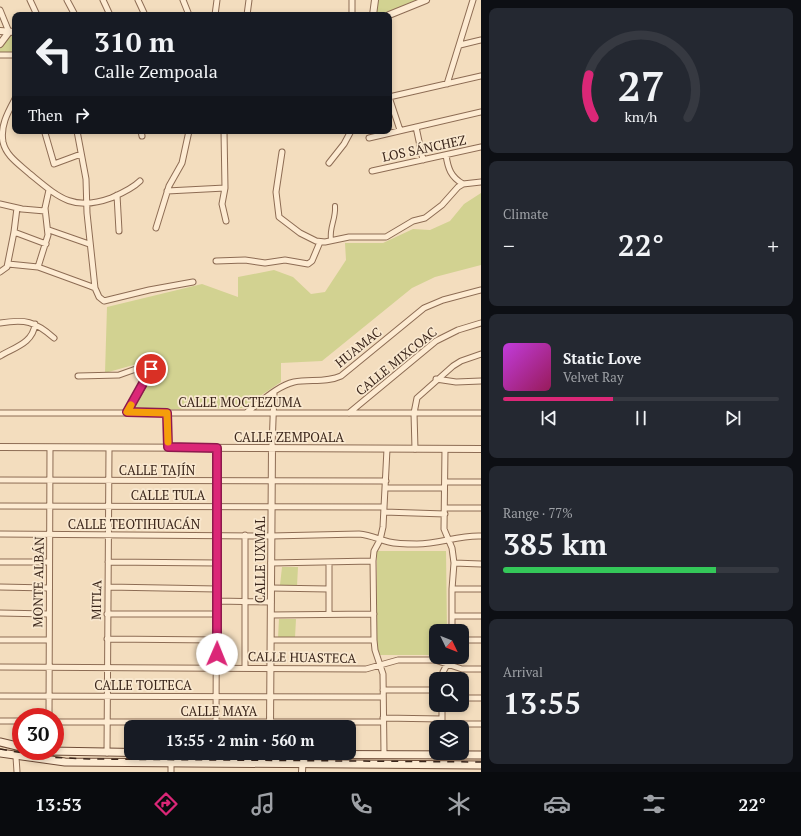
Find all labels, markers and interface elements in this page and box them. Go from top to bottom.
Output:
text: 310 m [94,23,175,60]
icon: left [28,28,80,80]
text: 27 [617,58,665,113]
text: Calle Zempoala [94,59,218,83]
icon: right [71,104,93,126]
text: Then [28,105,63,125]
text: km/h [625,107,658,126]
street label: LOS SÁNCHEZ [380,130,468,166]
text: Climate [503,205,548,223]
text: 22° [618,225,664,265]
text: − [503,231,515,260]
text: + [767,231,779,260]
street label: HUAMAC [331,323,385,371]
street label: CALLE MIXCOAC [352,323,440,399]
text: Static Love [563,348,641,368]
pin [134,352,168,386]
icon: arrive [140,358,162,380]
text: Velvet Ray [563,368,623,386]
street label: CALLE MOCTEZUMA [178,393,302,411]
icon: previous [538,407,560,429]
icon: pause [630,407,652,429]
icon: next [722,407,744,429]
street label: CALLE ZEMPOALA [234,428,344,446]
street label: CALLE TAJÍN [119,461,196,479]
street label: CALLE TULA [131,486,205,504]
text: Range · 77% [503,504,573,522]
street label: CALLE TEOTIHUACÁN [68,515,201,533]
street label: CALLE UXMAL [251,517,269,603]
text: 385 km [503,524,607,564]
street label: MONTE ALBÁN [28,536,48,628]
street label: MITLA [87,580,105,620]
north arrow [429,624,469,664]
map controls [429,624,469,760]
position arrow [196,633,238,675]
street label: CALLE HUASTECA [248,647,357,667]
text: Arrival [503,663,543,681]
button: search [429,672,469,712]
street label: CALLE TOLTECA [94,676,192,694]
text: 13:55 [503,683,581,723]
street label: CALLE MAYA [181,702,258,720]
speed limit sign: 30 [12,708,64,760]
button: layers [429,720,469,760]
text: 13:55 · 2 min · 560 m [166,730,314,750]
icon: directions [152,790,180,818]
icon: music [249,790,277,818]
icon: phone [347,790,375,818]
icon: climate [445,790,473,818]
icon: car [543,790,571,818]
icon: filters [640,790,668,818]
text: 13:53 [35,792,82,816]
text: 22° [738,792,766,816]

